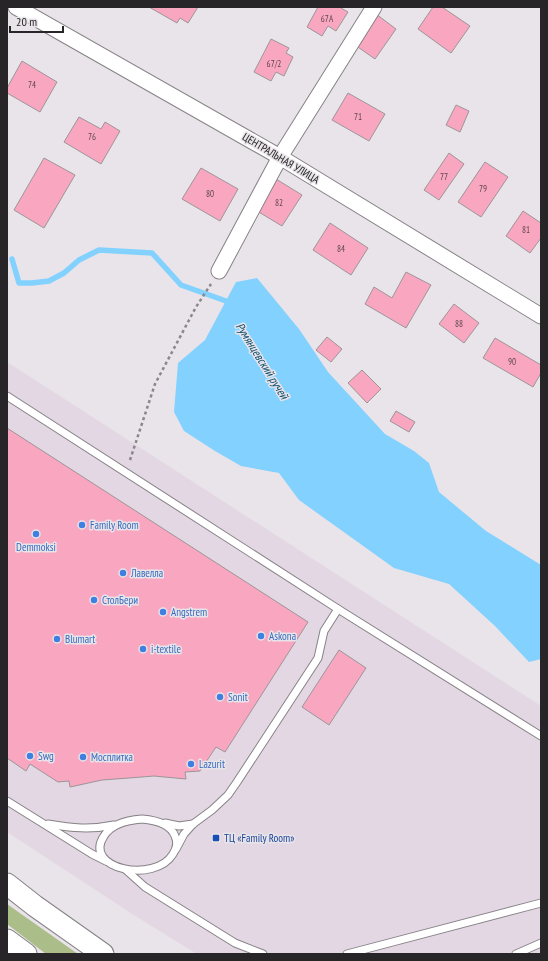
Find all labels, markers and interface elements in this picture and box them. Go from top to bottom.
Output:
scale bar [10,8,63,34]
house number: 67А [321,13,334,24]
text: 20 m [16,14,37,29]
house number: 67/2 [267,58,281,69]
house number: 74 [28,79,36,90]
house number: 71 [354,111,362,122]
street label: ЦЕНТРАЛЬНАЯ УЛИЦА [240,129,323,187]
house number: 76 [88,131,96,142]
house number: 77 [440,171,448,182]
house number: 79 [479,183,487,194]
house number: 80 [206,188,214,199]
house number: 82 [275,197,283,208]
house number: 81 [522,224,530,235]
house number: 84 [337,243,345,254]
house number: 88 [455,318,463,329]
water label: Румянцевский ручей [233,320,293,403]
house number: 90 [508,356,516,367]
place label: Family Room [90,518,139,532]
marker: Family Room [77,520,87,530]
marker: Demmoksi [31,529,41,539]
place label: Demmoksi [16,540,56,554]
place label: Лавелла [130,566,163,580]
marker: Лавелла [118,568,128,578]
place label: СтолБери [102,593,138,607]
marker: СтолБери [89,595,99,605]
place label: Angstrem [171,605,207,619]
marker: Angstrem [158,607,168,617]
place label: Askona [269,629,296,643]
marker: Askona [256,631,266,641]
place label: Blumart [65,632,95,646]
marker: Blumart [52,634,62,644]
place label: i-textile [151,642,181,656]
marker: i-textile [138,644,148,654]
place label: Sonit [228,690,248,704]
marker: Sonit [215,692,225,702]
place label: Swg [38,749,54,763]
place label: Мосплитка [91,750,133,764]
marker: Swg [25,751,35,761]
marker: Мосплитка [78,752,88,762]
place label: Lazurit [199,757,225,771]
marker: Lazurit [186,759,196,769]
place label: ТЦ «Family Room» [224,831,295,845]
marker: ТЦ «Family Room» [211,833,221,843]

